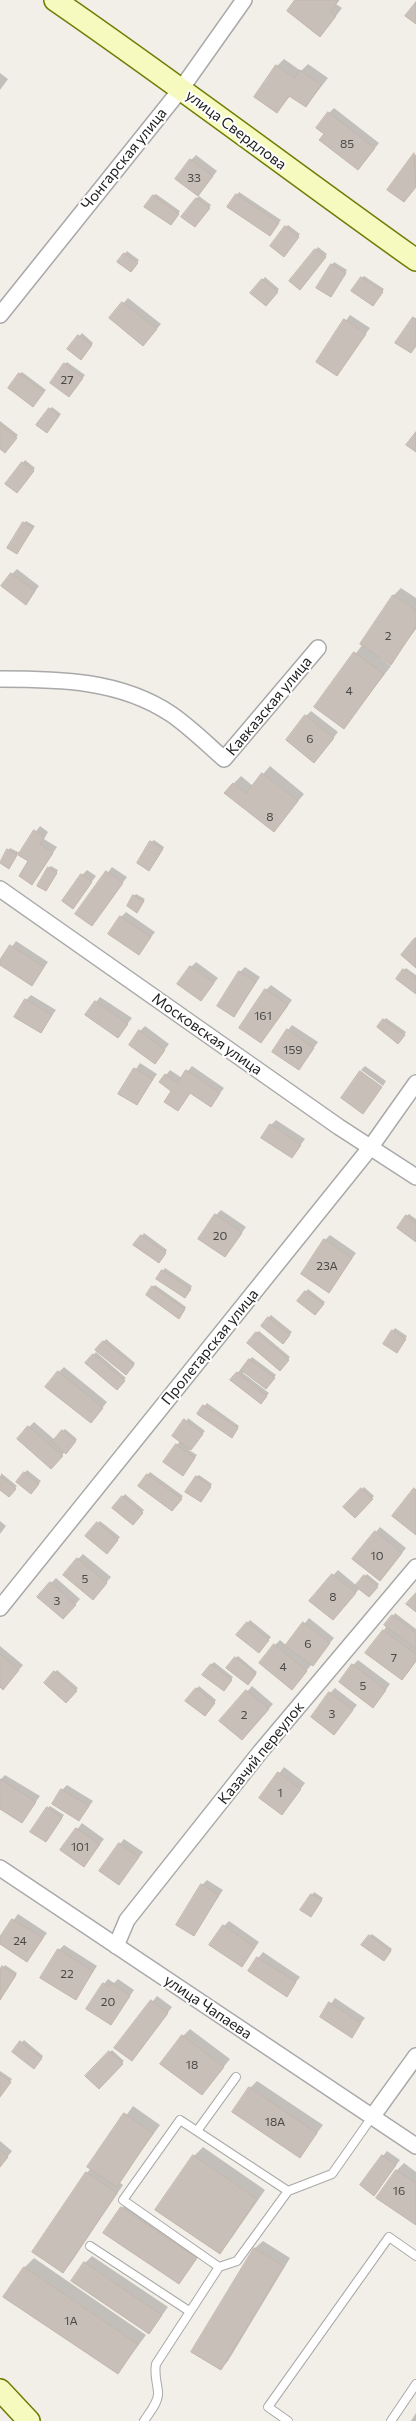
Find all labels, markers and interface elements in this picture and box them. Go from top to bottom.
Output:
street label: улица Свердлова [182,86,290,174]
street label: Чонгарская улица [77,104,171,214]
house number: 85 [340,137,354,151]
house number: 33 [187,171,201,185]
house number: 27 [61,373,73,387]
house number: 2 [385,629,391,643]
street label: Кавказская улица [222,653,316,759]
house number: 4 [345,684,353,698]
house number: 6 [306,732,314,746]
house number: 8 [266,810,274,824]
street label: Московская улица [148,989,266,1079]
house number: 161 [254,1009,272,1023]
house number: 159 [283,1043,303,1057]
house number: 20 [213,1229,227,1243]
house number: 23А [316,1259,338,1273]
street label: Пролетарская улица [158,1285,262,1409]
house number: 10 [371,1549,383,1563]
house number: 5 [82,1572,88,1586]
house number: 8 [329,1590,337,1604]
house number: 3 [54,1594,60,1608]
house number: 6 [304,1637,312,1651]
house number: 7 [391,1651,397,1665]
house number: 4 [279,1660,287,1674]
house number: 5 [360,1679,366,1693]
street label: Казачий переулок [214,1698,308,1808]
house number: 3 [329,1707,335,1721]
house number: 2 [241,1708,247,1722]
house number: 1 [277,1786,283,1800]
house number: 101 [71,1840,89,1854]
house number: 24 [13,1934,27,1948]
house number: 22 [60,1967,74,1981]
street label: улица Чапаева [161,1971,255,2043]
house number: 20 [101,1995,115,2009]
house number: 18 [186,2058,198,2072]
house number: 18А [265,2115,285,2129]
house number: 16 [393,2184,405,2198]
house number: 1А [64,2314,78,2328]

